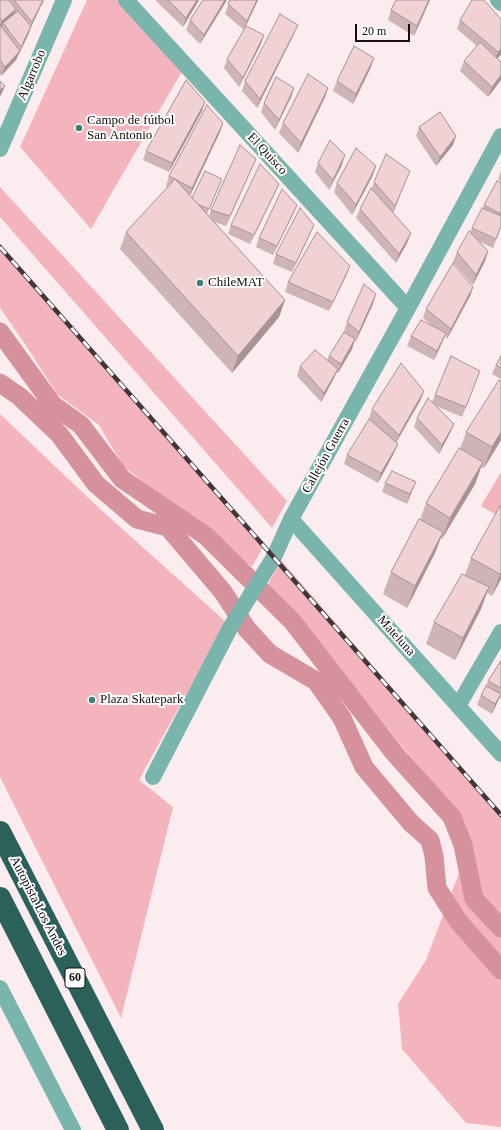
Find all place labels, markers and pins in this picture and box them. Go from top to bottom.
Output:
place label: Campo de fútbol San Antonio [87,113,174,144]
marker: Campo de fútbol San Antonio [74,123,84,133]
place label: ChileMAT [208,275,264,291]
marker: ChileMAT [195,278,205,288]
place label: Plaza Skatepark [100,692,183,708]
marker: Plaza Skatepark [87,695,97,705]

